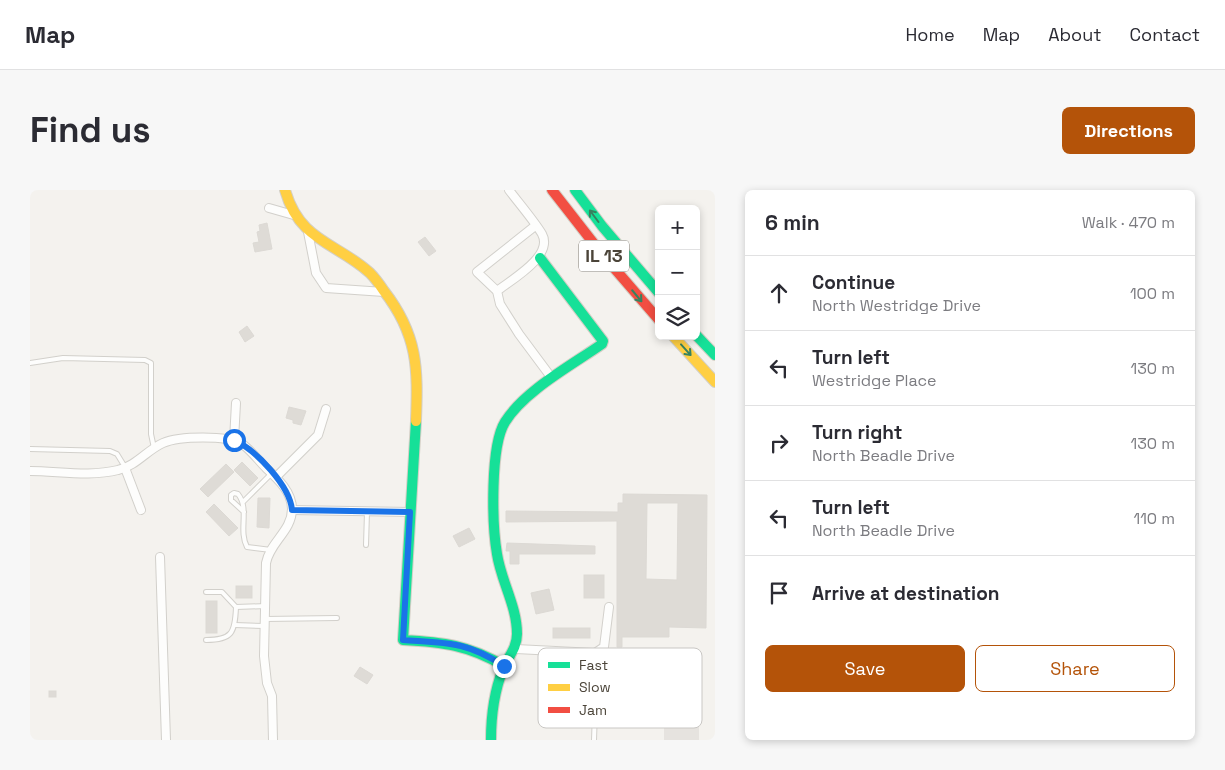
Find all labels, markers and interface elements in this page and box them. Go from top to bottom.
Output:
text: Map [25,19,75,50]
text: Home [906,23,955,46]
text: Map [983,23,1020,46]
text: About [1048,23,1102,46]
text: Contact [1130,23,1200,46]
button: Directions [1062,107,1195,154]
text: Find us [30,108,151,152]
map controls [655,205,700,340]
button: + [655,205,700,250]
one-way arrow [589,209,599,223]
text: 6 min [765,209,820,236]
text: Walk · 470 m [1082,212,1175,233]
road number: IL 13 [579,240,629,272]
button: − [655,250,700,295]
text: Continue [812,270,895,295]
icon: ahead [765,279,793,307]
text: 100 m [1130,283,1175,304]
one-way arrow [632,289,643,302]
button: layers [655,295,700,340]
text: North Westridge Drive [812,295,981,316]
one-way arrow [680,344,692,357]
text: Turn left [812,345,890,370]
icon: left [765,354,793,382]
text: 130 m [1131,358,1175,379]
text: Westridge Place [812,370,937,391]
text: Turn right [812,420,902,445]
route start [223,429,246,452]
icon: right [765,429,793,457]
text: 130 m [1131,433,1175,454]
text: North Beadle Drive [812,445,955,466]
text: Turn left [812,495,890,520]
icon: left [765,504,793,532]
text: 110 m [1133,508,1175,529]
text: North Beadle Drive [812,520,955,541]
icon: arrive [765,579,793,607]
text: Arrive at destination [812,581,1000,606]
button: Save [765,645,965,692]
button: Share [975,645,1175,692]
legend [538,648,702,728]
route end [493,655,516,678]
text: Fast [579,656,608,674]
text: Slow [579,678,611,696]
text: Jam [579,701,607,719]

